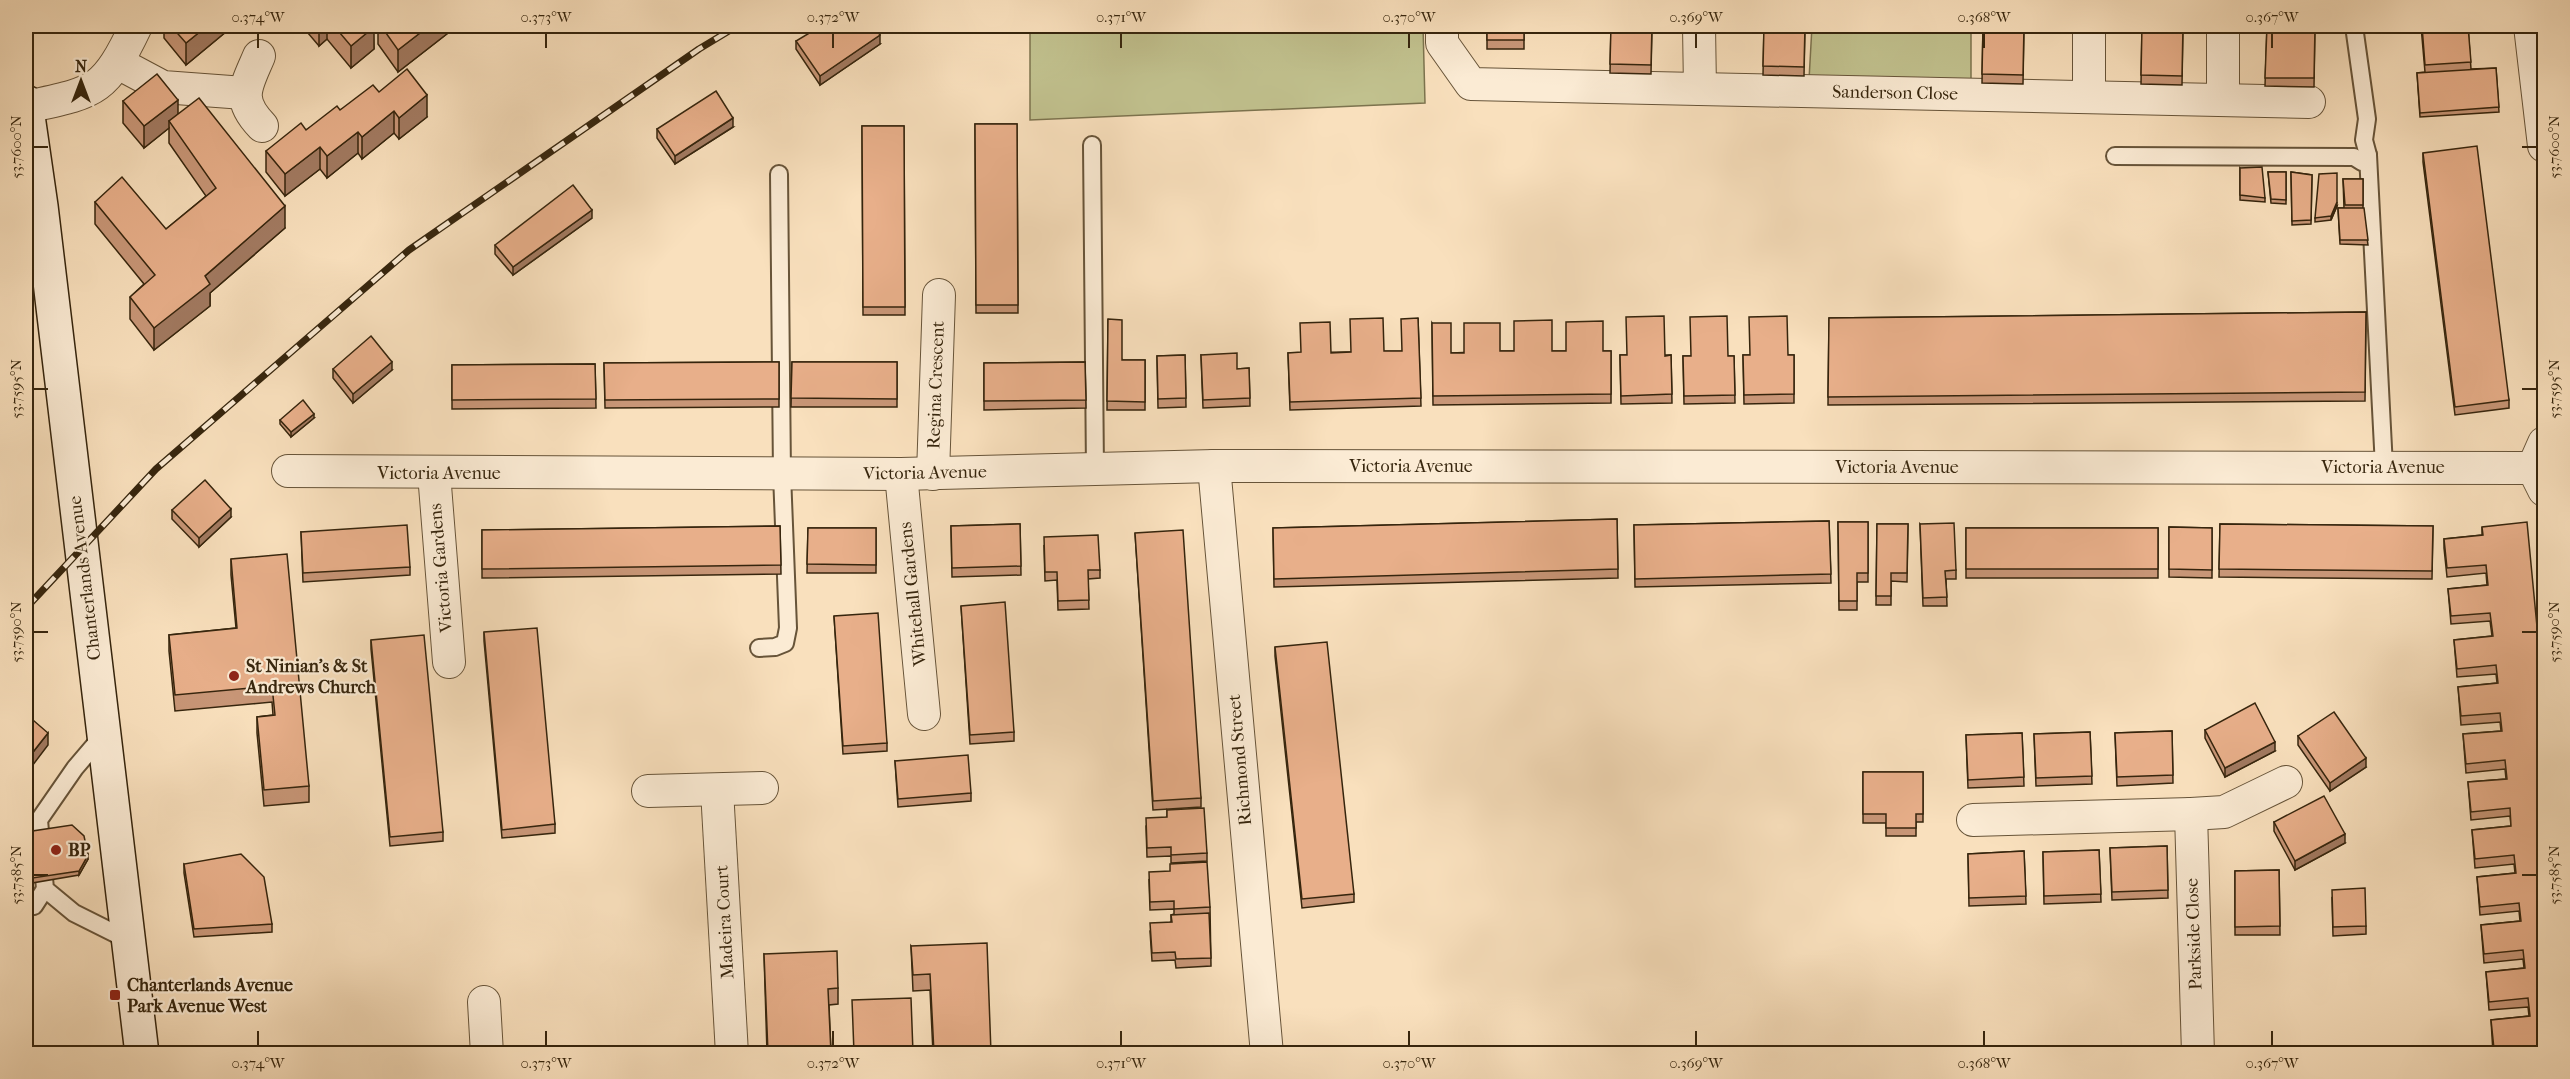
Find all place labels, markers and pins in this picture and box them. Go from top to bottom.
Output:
place label: St Ninian's & St Andrews Church [245,656,377,698]
marker: St Ninian's & St Andrews Church [227,669,241,683]
place label: BP [68,840,91,861]
marker: BP [49,843,63,857]
place label: Chanterlands Avenue Park Avenue West [127,975,293,1017]
marker: Chanterlands Avenue Park Avenue West [108,988,122,1002]

